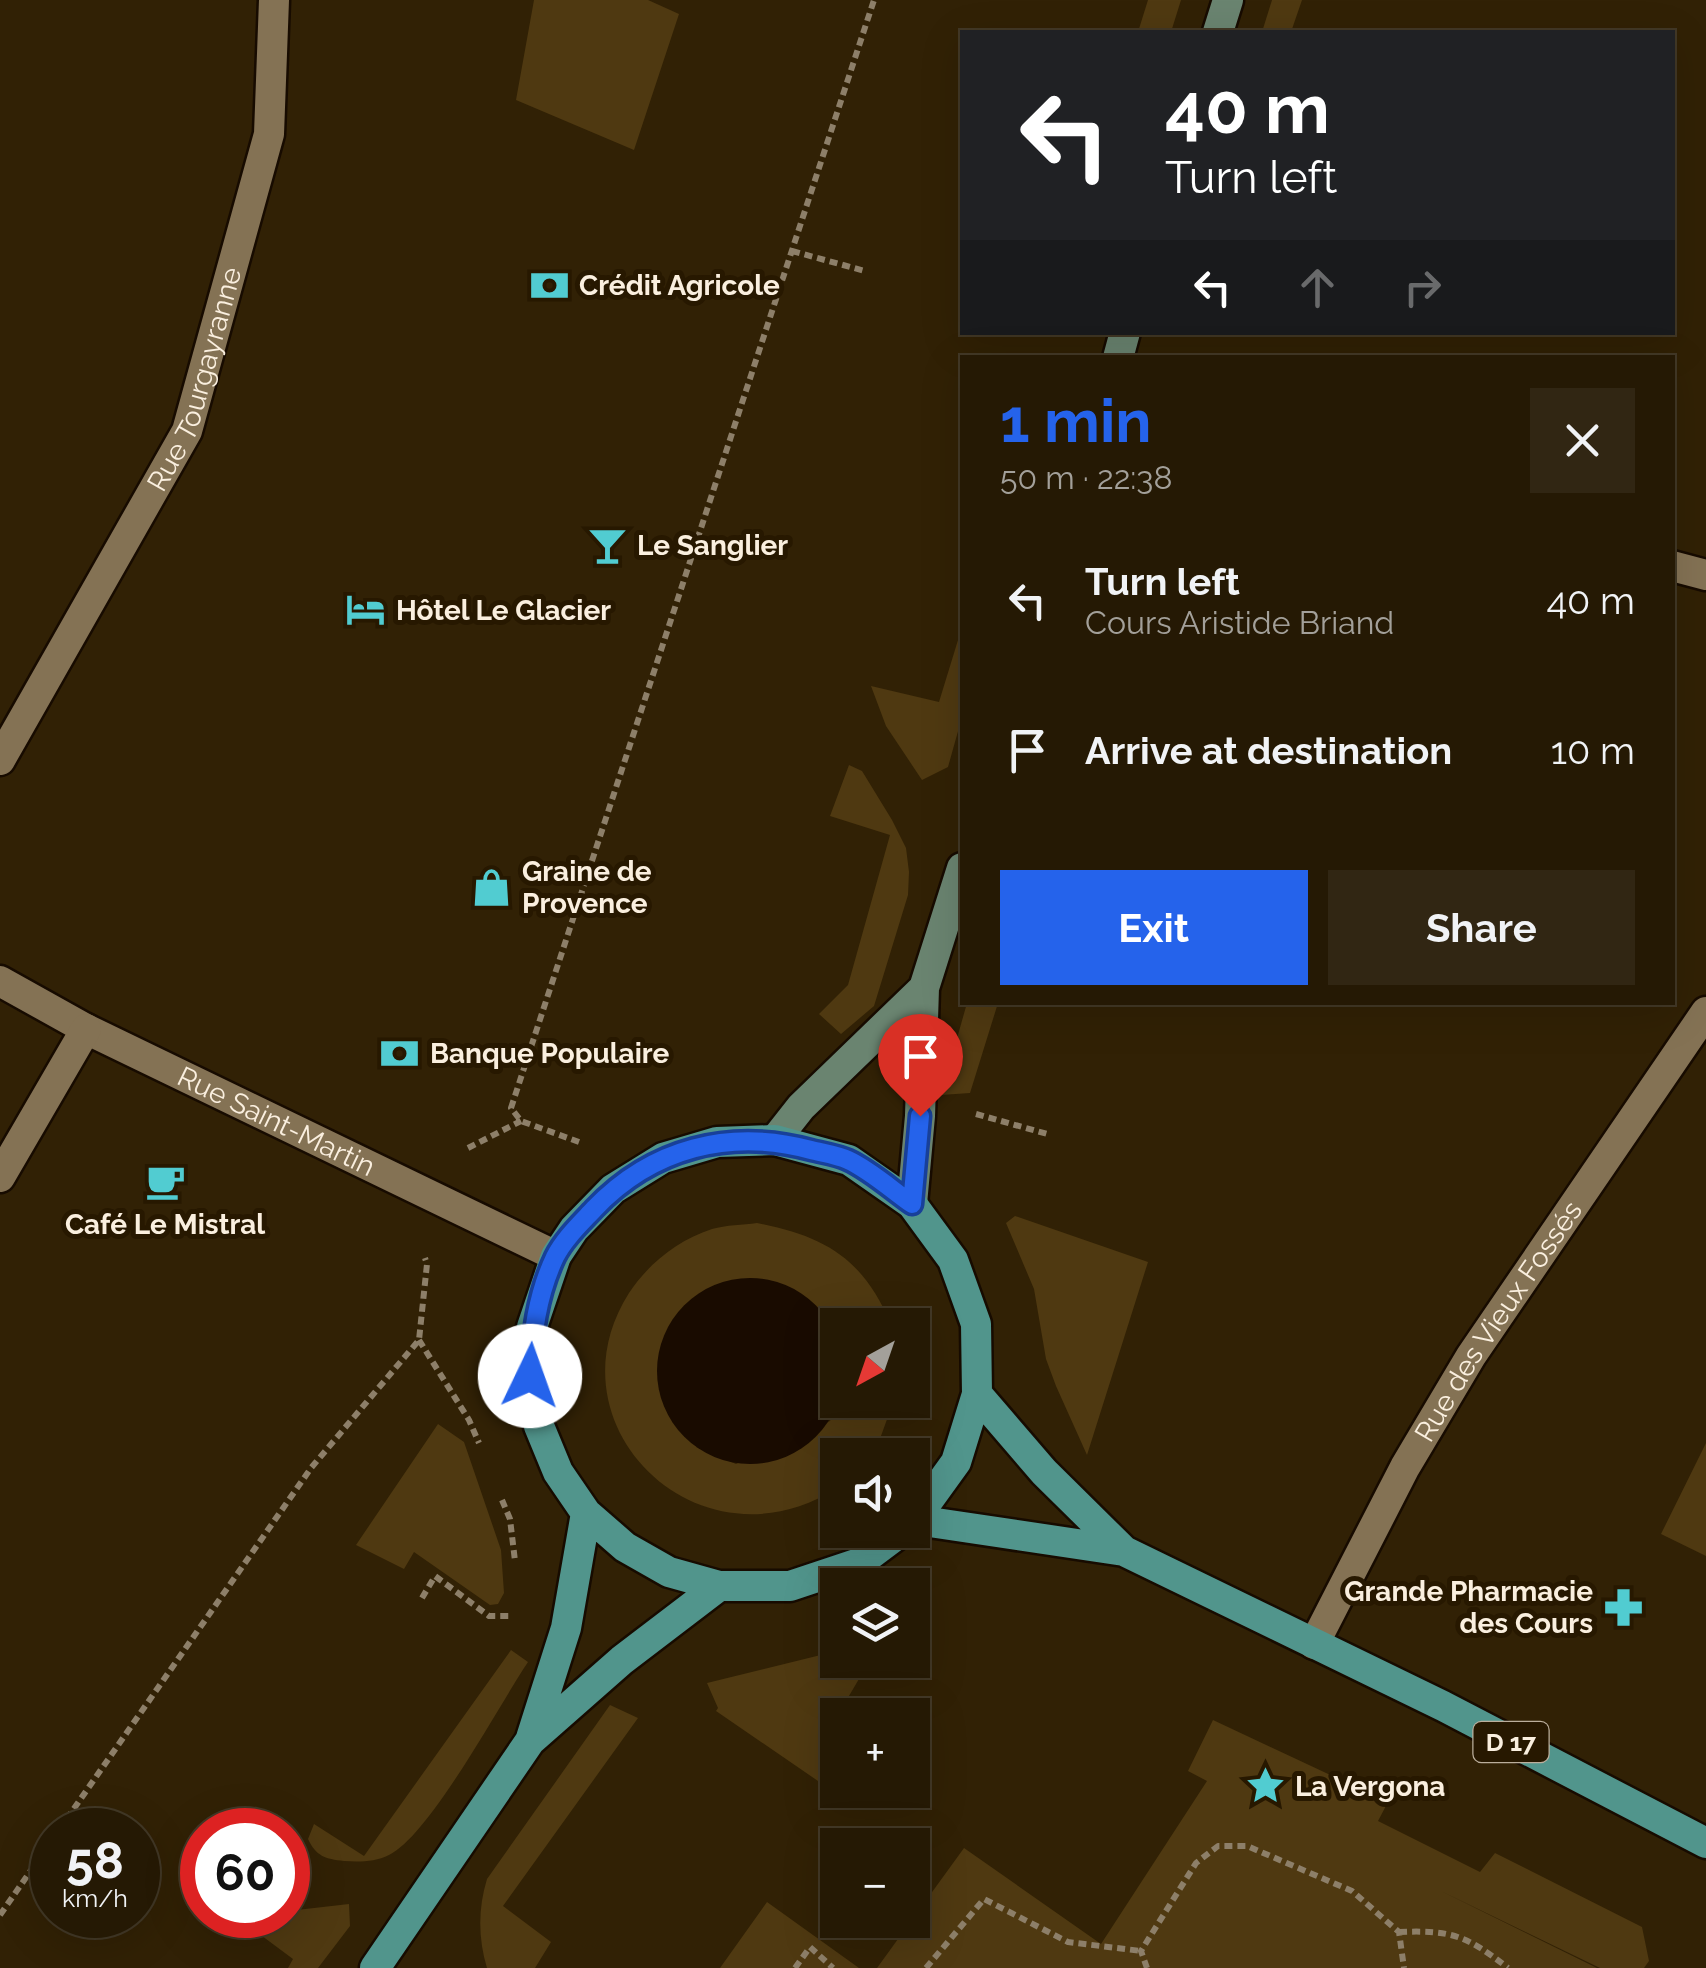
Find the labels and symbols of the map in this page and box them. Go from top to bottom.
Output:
street label: Rue Tourgayranne [140,263,248,497]
bank icon: Crédit Agricole [528,264,570,306]
place label: Crédit Agricole [579,269,780,302]
bar icon: Le Sanglier [586,524,628,566]
place label: Le Sanglier [637,529,788,562]
hotel icon: Hôtel Le Glacier [345,589,387,631]
place label: Hôtel Le Glacier [396,594,611,627]
place label: Graine de Provence [522,855,652,920]
shop icon: Graine de Provence [471,866,513,908]
pin [878,1014,963,1117]
bank icon: Banque Populaire [379,1032,421,1074]
place label: Banque Populaire [430,1037,669,1070]
street label: Rue Saint-Martin [172,1060,380,1183]
cafe icon: Café Le Mistral [144,1160,186,1202]
street label: Rue des Vieux Fossés [1408,1195,1589,1448]
place label: Café Le Mistral [65,1208,265,1241]
north arrow [820,1308,930,1418]
position arrow [478,1324,582,1428]
place label: Grande Pharmacie des Cours [1344,1575,1593,1640]
pharmacy icon: Grande Pharmacie des Cours [1602,1586,1644,1628]
road number: D 17 [1474,1722,1548,1762]
place icon: La Vergona [1244,1765,1286,1807]
place label: La Vergona [1295,1770,1445,1803]
speed limit sign: 60 [180,1808,310,1938]

